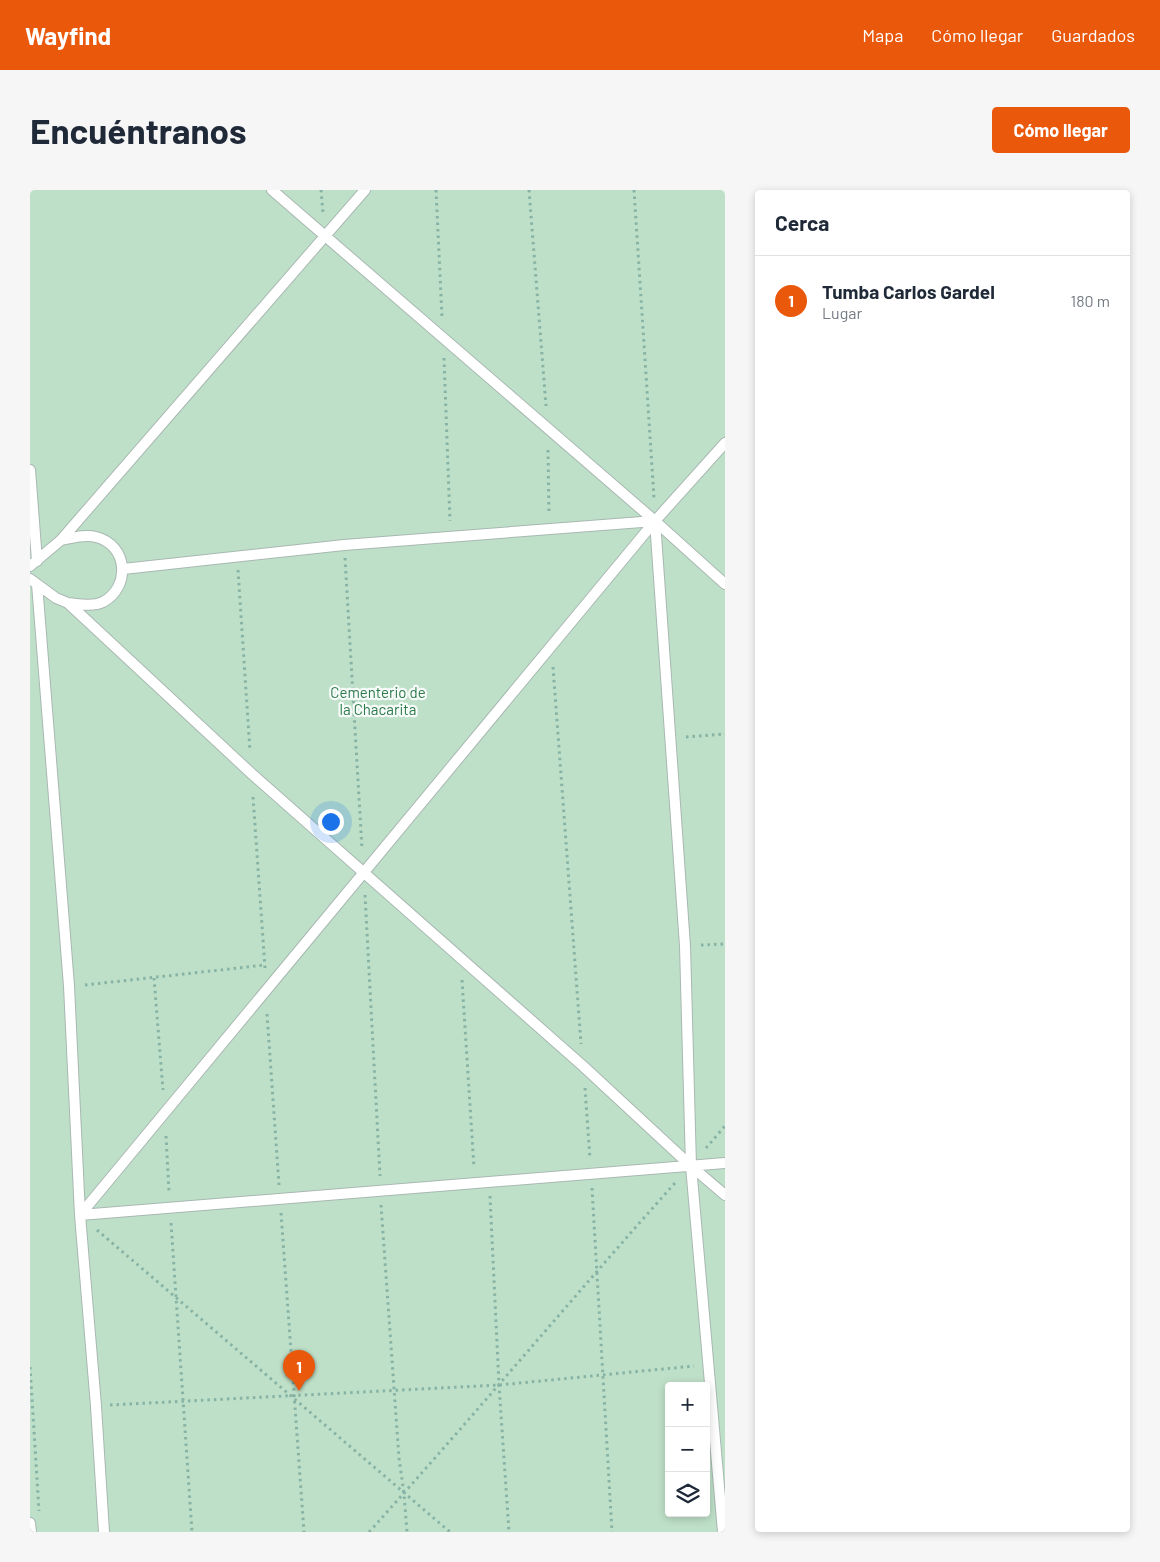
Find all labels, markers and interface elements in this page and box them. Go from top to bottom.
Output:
text: Wayfind [25,21,111,50]
text: Mapa [862,24,903,46]
text: Cómo llegar [931,24,1023,46]
text: Guardados [1051,24,1135,46]
button: Cómo llegar [992,107,1130,153]
text: Encuéntranos [30,109,247,151]
text: Cerca [775,210,829,235]
text: Tumba Carlos Gardel [822,280,995,303]
text: 1 [788,291,794,310]
text: 180 m [1071,291,1110,310]
text: Lugar [822,303,862,322]
park label: Cementerio de la Chacarita [330,683,426,718]
your location [318,809,344,835]
pin: 1 [283,1350,315,1391]
map controls [665,1382,710,1517]
button: + [665,1382,710,1427]
button: − [665,1427,710,1472]
button: layers [665,1472,710,1517]

